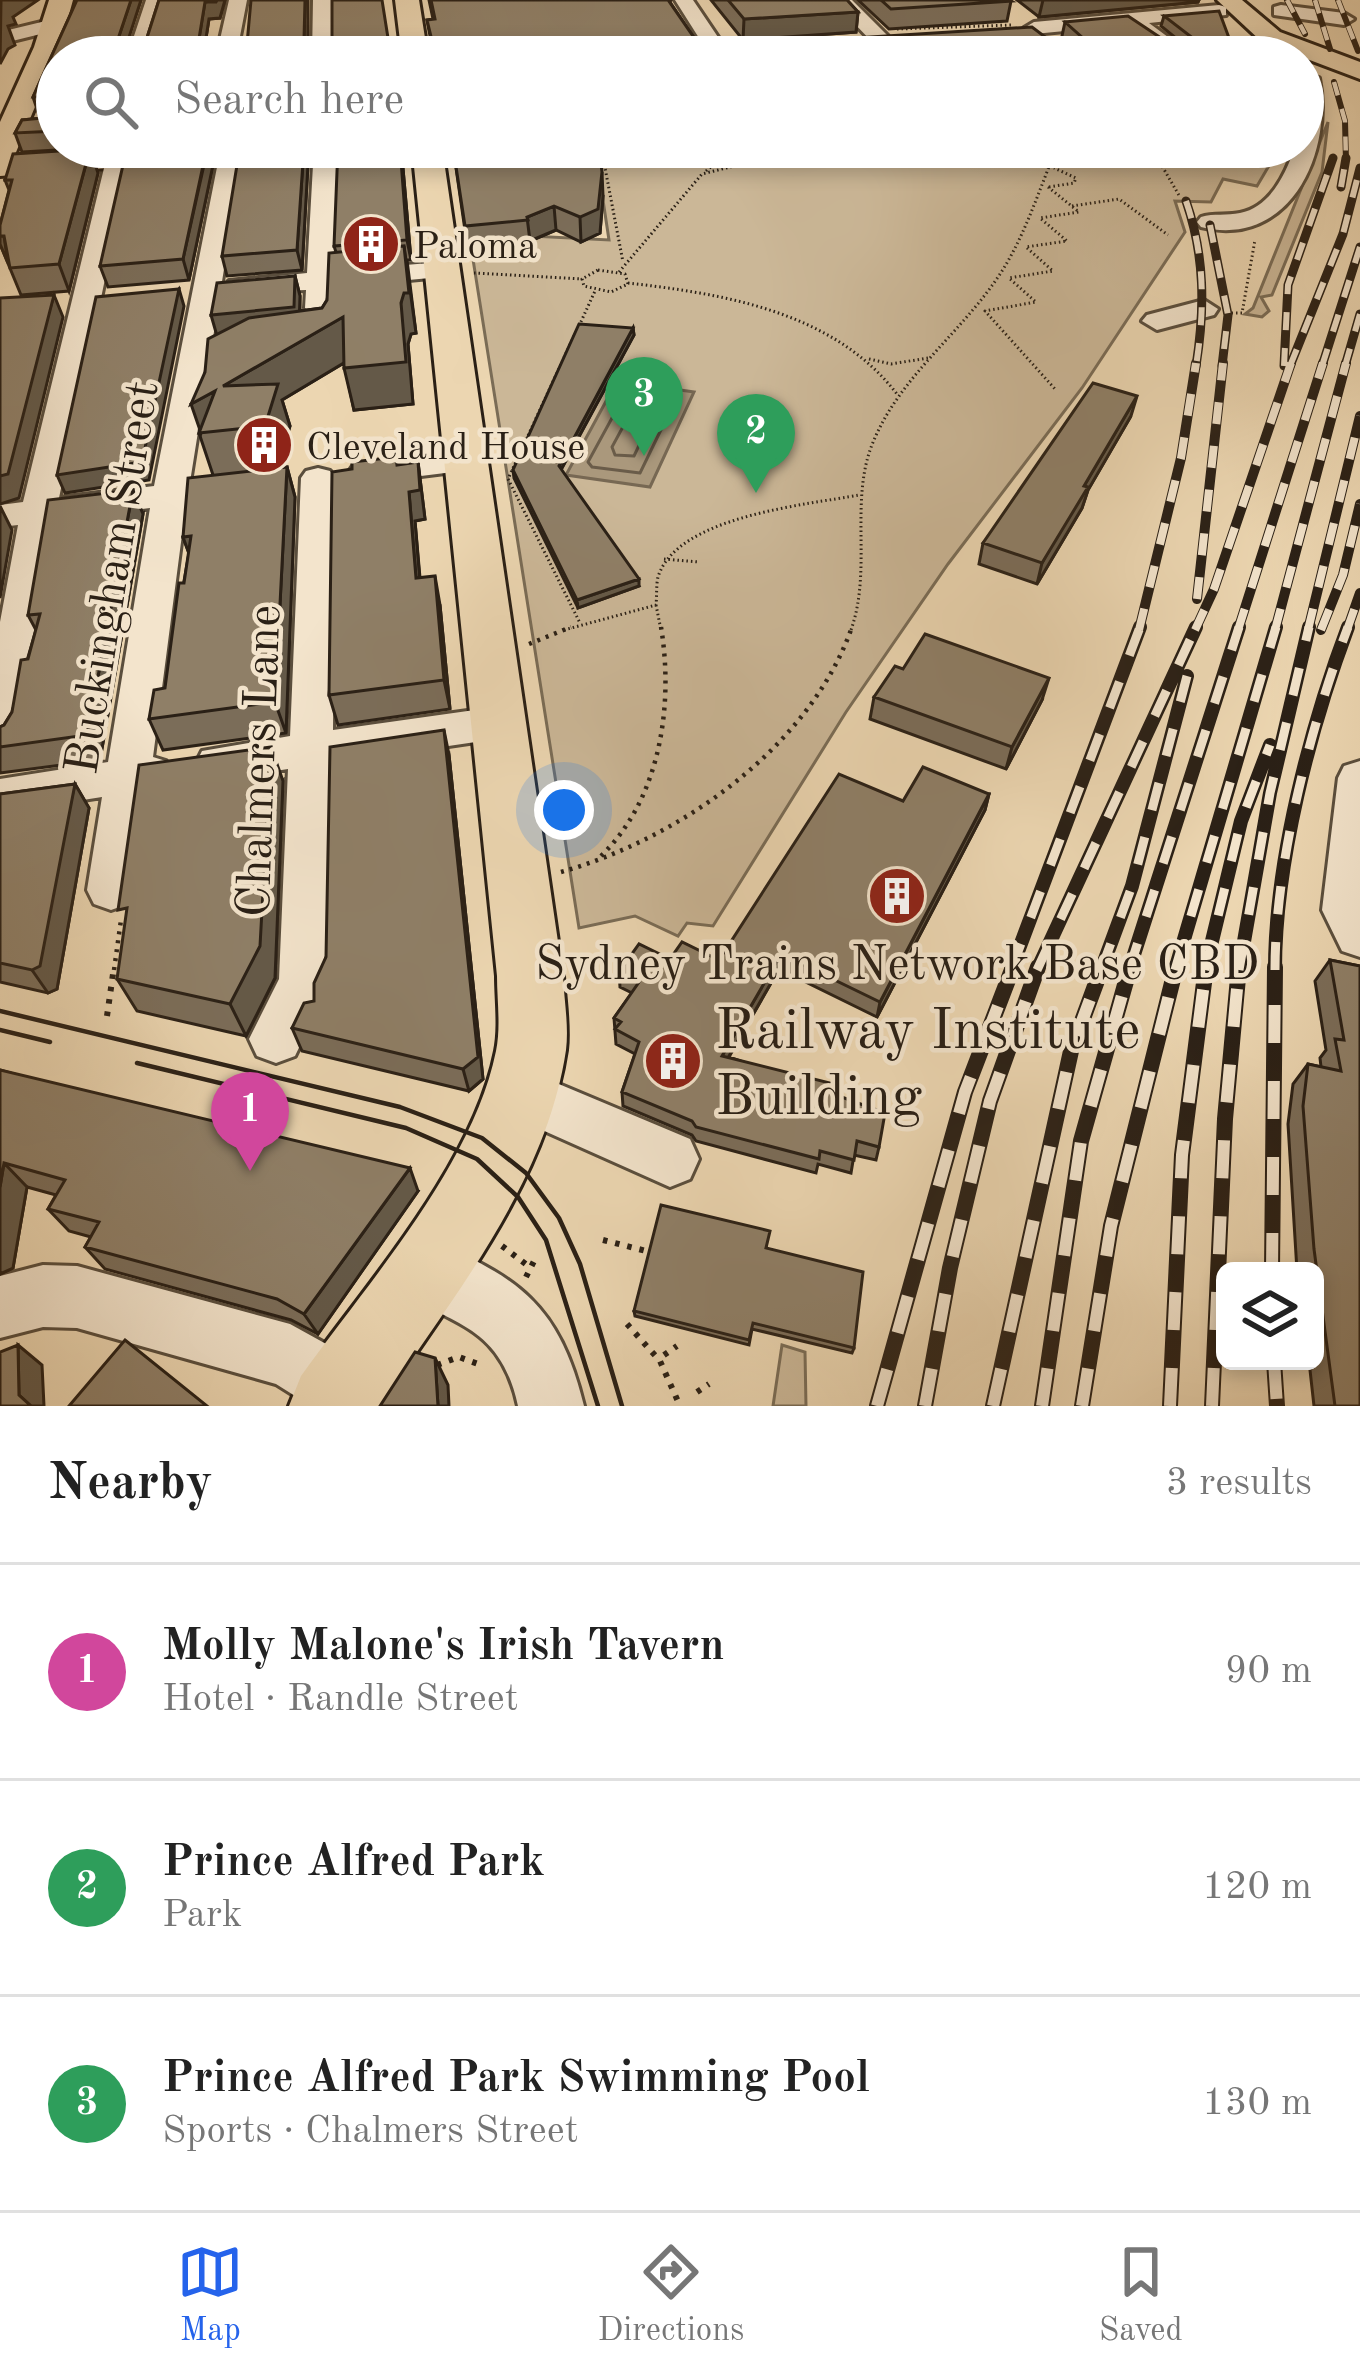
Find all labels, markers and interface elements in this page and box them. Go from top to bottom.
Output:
search box [36,36,1324,168]
icon: search [78,69,144,135]
text: Search here [174,79,404,124]
building icon: Paloma [340,213,402,275]
place label: Paloma [413,228,537,267]
pin: 3 [605,357,683,456]
street label: Buckingham Street [59,377,169,778]
pin: 2 [717,394,795,493]
building icon: Cleveland House [233,414,295,476]
place label: Cleveland House [306,429,585,468]
street label: Chalmers Lane [232,604,290,918]
your location [534,780,594,840]
building icon: Sydney Trains Network Base CBD [866,865,928,927]
place label: Sydney Trains Network Base CBD [535,942,1259,990]
place label: Railway Institute Building [715,1005,1140,1128]
building icon: Railway Institute Building [642,1030,704,1092]
pin: 1 [211,1072,289,1171]
map controls [1216,1262,1324,1370]
button: layers [1216,1262,1324,1370]
text: Nearby [48,1459,213,1510]
text: 3 results [1166,1464,1312,1503]
text: Molly Malone's Irish Tavern [162,1625,725,1670]
text: 1 [76,1652,98,1691]
text: 90 m [1225,1652,1312,1691]
text: Hotel · Randle Street [162,1680,518,1719]
text: Prince Alfred Park [162,1841,545,1886]
text: 2 [76,1868,98,1907]
text: 120 m [1202,1868,1312,1907]
text: Park [162,1896,242,1935]
text: Prince Alfred Park Swimming Pool [162,2057,870,2102]
text: 3 [76,2084,98,2123]
text: 130 m [1202,2084,1312,2123]
text: Sports · Chalmers Street [162,2112,578,2151]
tab: Map [177,2239,243,2352]
tab: Directions [598,2239,744,2352]
tab: Saved [1099,2239,1183,2352]

